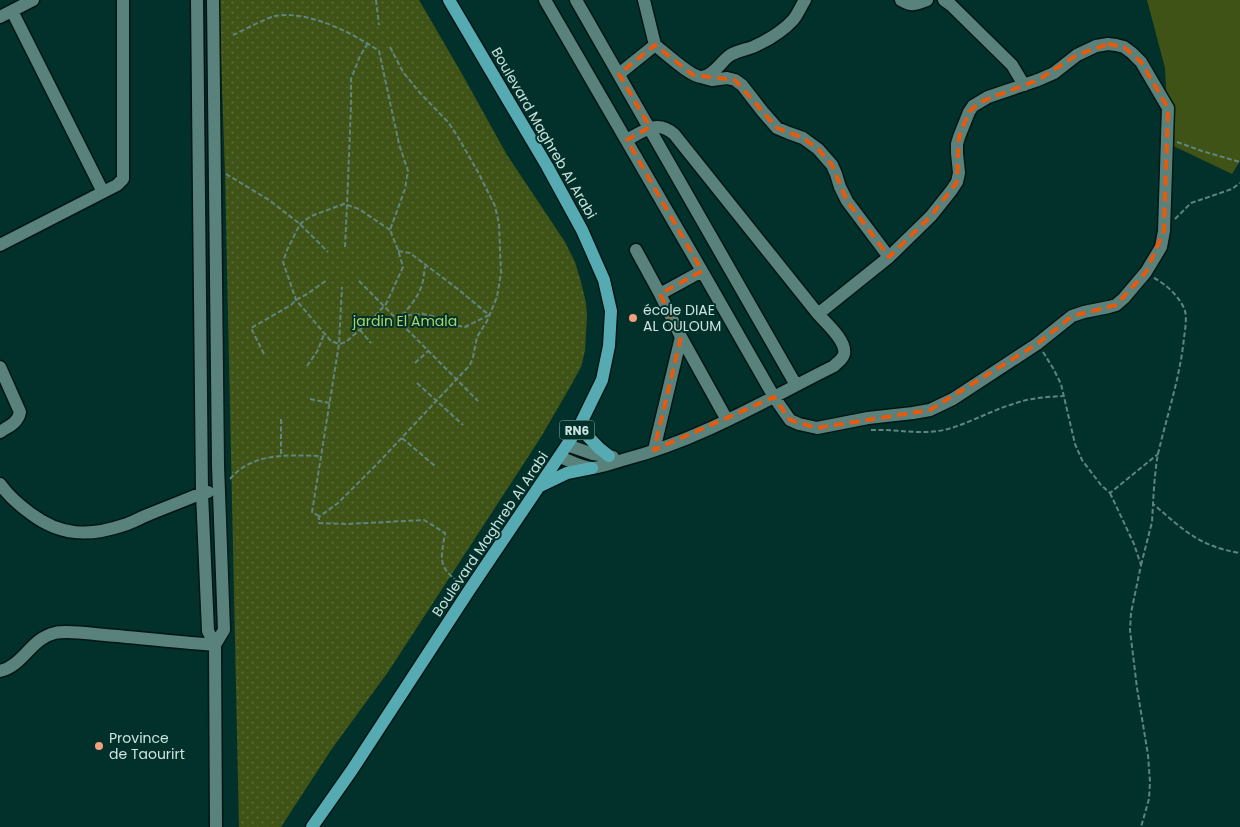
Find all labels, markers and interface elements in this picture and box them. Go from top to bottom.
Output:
street label: Boulevard Maghreb Al Arabi [487,44,601,222]
place label: école DIAE AL OULOUM [643,300,721,336]
park label: jardin El Amala [352,311,457,331]
marker: école DIAE AL OULOUM [627,312,639,324]
road number: RN6 [560,420,594,440]
street label: Boulevard Maghreb Al Arabi [427,448,553,620]
place label: Province de Taourirt [109,728,185,764]
marker: Province de Taourirt [93,740,105,752]

